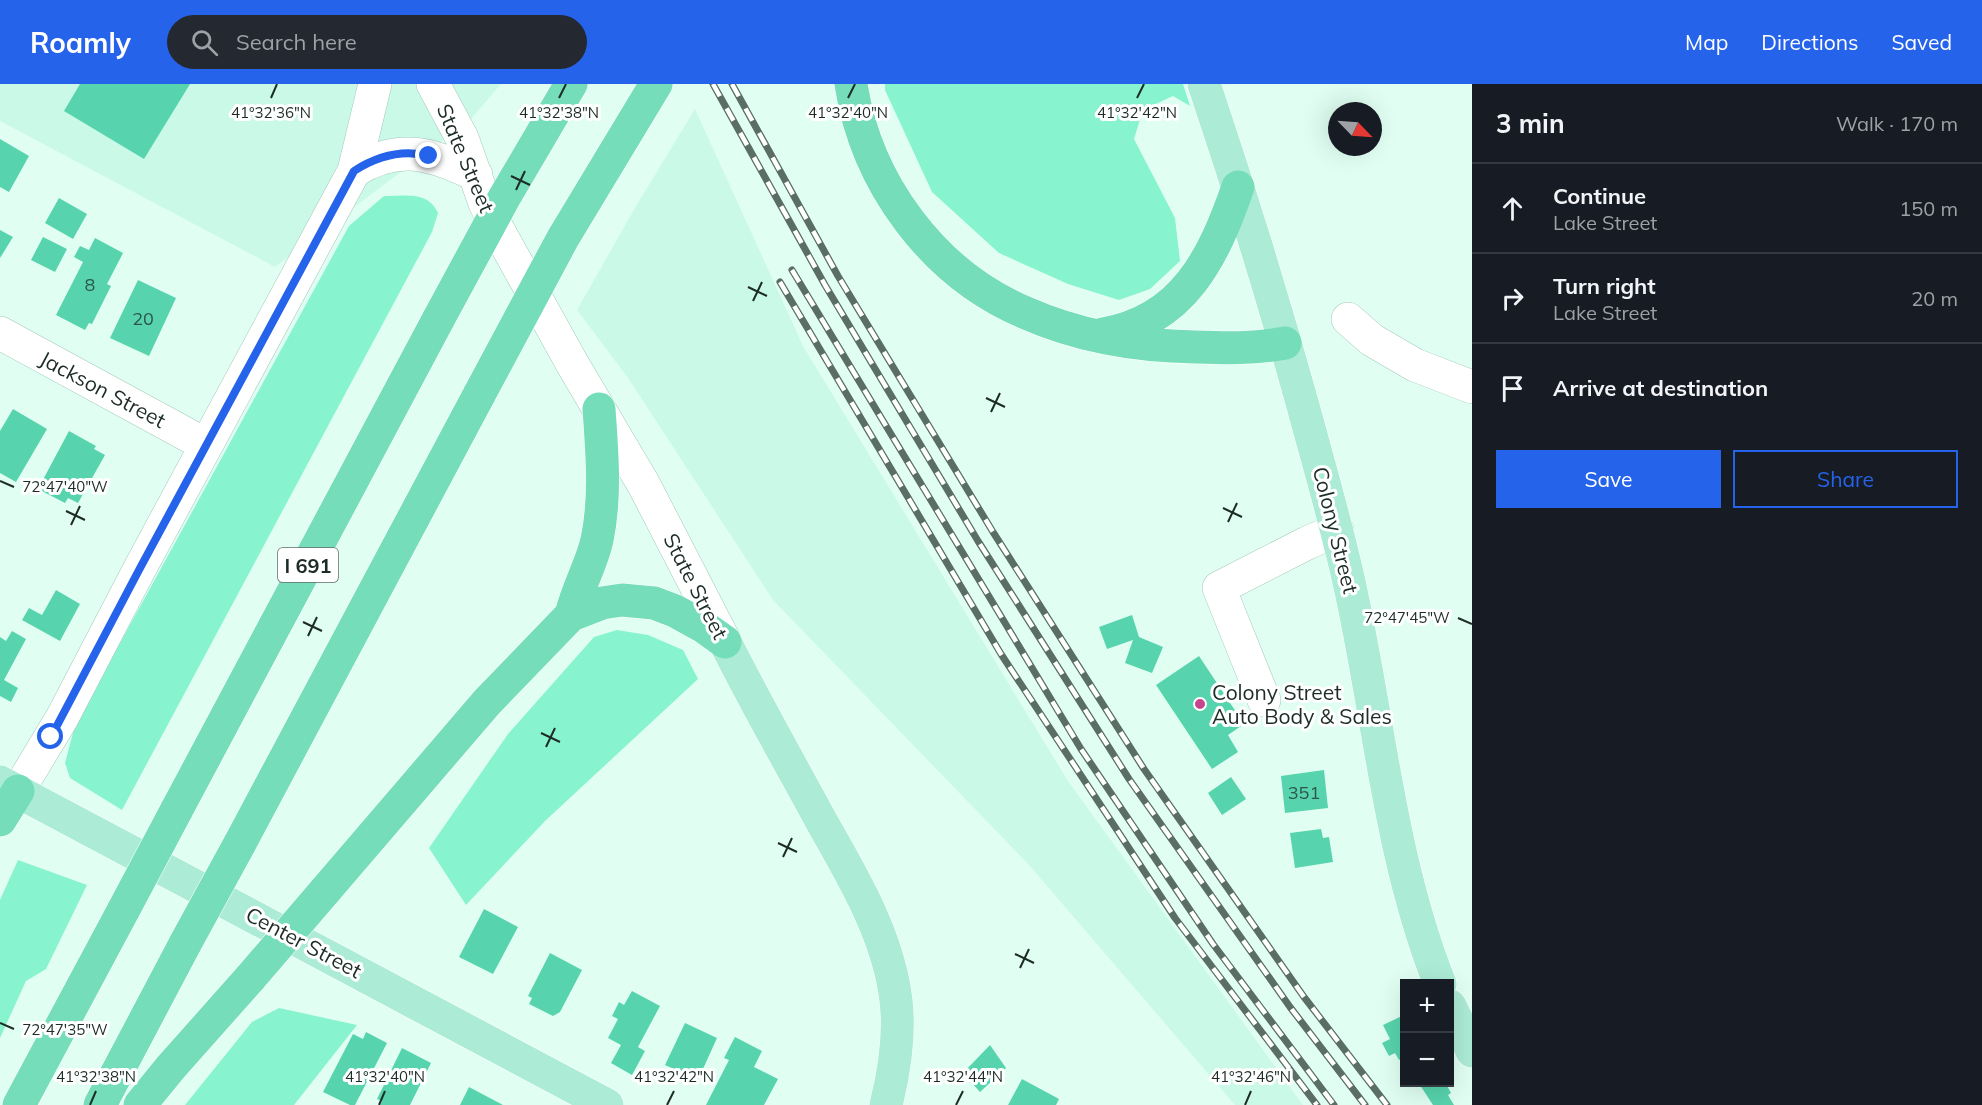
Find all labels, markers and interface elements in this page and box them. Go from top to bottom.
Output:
search box [167,15,587,69]
text: Roamly [30,25,131,60]
icon: search [188,26,221,59]
text: Search here [236,28,357,56]
text: Map [1685,29,1728,55]
text: Directions [1761,29,1858,55]
text: Saved [1891,29,1952,55]
street label: State Street [432,100,500,216]
north arrow [1328,102,1382,156]
text: 41°32'36"N [231,103,311,122]
text: 41°32'38"N [519,103,599,122]
text: 41°32'40"N [808,103,888,122]
text: 41°32'42"N [1097,103,1177,122]
text: 3 min [1496,107,1565,140]
text: Walk · 170 m [1836,111,1958,136]
route end [415,142,441,168]
text: Continue [1553,182,1646,210]
icon: ahead [1496,192,1529,225]
text: 150 m [1899,196,1958,221]
text: Lake Street [1553,210,1657,235]
text: Turn right [1553,272,1656,300]
house number: 8 [85,273,95,296]
icon: right [1496,282,1529,315]
text: 20 m [1911,286,1958,311]
text: Lake Street [1553,300,1657,325]
house number: 20 [132,307,154,330]
street label: Jackson Street [36,345,170,433]
icon: arrive [1496,372,1529,405]
text: Arrive at destination [1553,374,1768,402]
button: Save [1496,450,1721,508]
button: Share [1733,450,1958,508]
street label: Colony Street [1308,464,1364,596]
text: 72°47'40"W [22,477,108,496]
street label: State Street [658,529,734,643]
road number: I 691 [278,548,338,582]
text: 72°47'45"W [1364,608,1450,627]
place label: Colony Street Auto Body & Sales [1212,679,1392,729]
marker: Colony Street Auto Body & Sales [1193,697,1207,711]
route start [37,723,63,749]
house number: 351 [1288,781,1320,804]
street label: Center Street [242,901,366,983]
map controls [1400,979,1454,1087]
button: + [1400,979,1454,1033]
text: 72°47'35"W [22,1020,108,1039]
button: − [1400,1033,1454,1087]
text: 41°32'38"N [56,1067,136,1086]
text: 41°32'40"N [345,1067,425,1086]
text: 41°32'42"N [634,1067,714,1086]
text: 41°32'44"N [923,1067,1003,1086]
text: 41°32'46"N [1211,1067,1291,1086]

